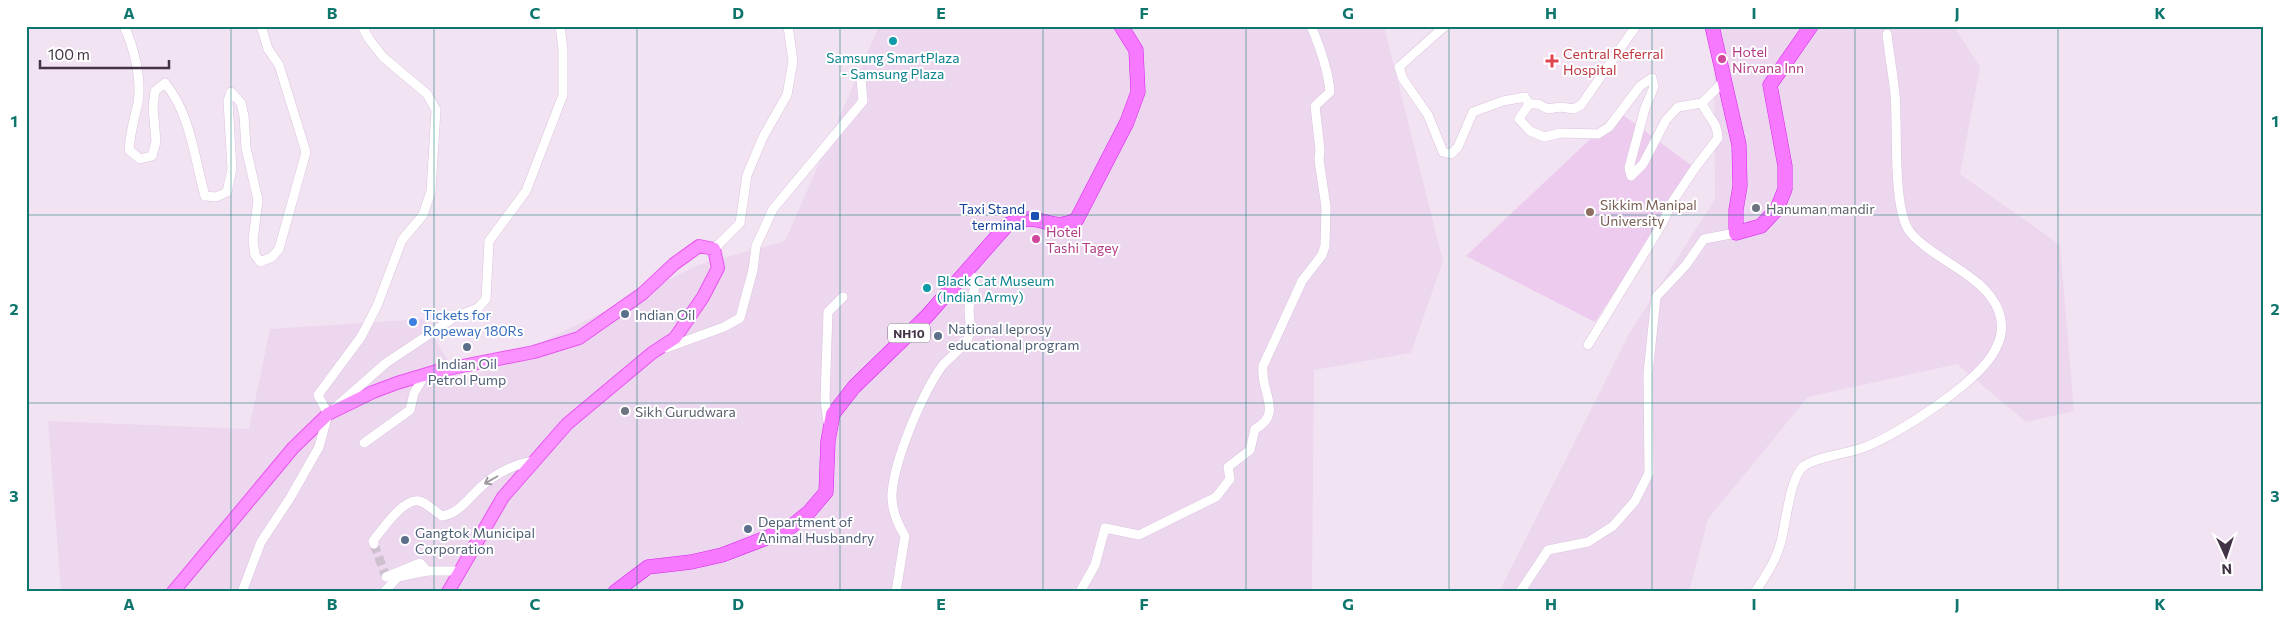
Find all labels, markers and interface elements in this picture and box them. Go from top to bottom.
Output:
text: A [123,3,135,22]
text: B [327,3,338,22]
text: C [530,3,541,22]
text: D [732,3,744,22]
text: E [936,3,946,22]
text: F [1139,3,1149,22]
text: G [1342,3,1354,22]
text: H [1545,3,1557,22]
text: I [1751,3,1757,22]
text: J [1954,3,1960,22]
text: K [2154,3,2166,22]
marker: Samsung SmartPlaza - Samsung Plaza [887,35,899,47]
scale bar [40,38,169,70]
place label: Hotel Nirvana Inn [1732,43,1804,76]
text: 100 m [48,45,90,63]
place label: Central Referral Hospital [1563,45,1663,78]
place label: Samsung SmartPlaza - Samsung Plaza [826,49,960,82]
marker: Hotel Nirvana Inn [1716,53,1728,65]
marker: Central Referral Hospital [1545,54,1559,68]
text: 1 [10,111,18,130]
text: 1 [2271,111,2279,130]
place label: Sikkim Manipal University [1600,196,1697,229]
place label: Taxi Stand terminal [959,200,1025,233]
place label: Hanuman mandir [1766,200,1875,217]
marker: Hanuman mandir [1750,202,1762,214]
marker: Sikkim Manipal University [1584,206,1596,218]
marker: Taxi Stand terminal [1029,210,1041,222]
place label: Hotel Tashi Tagey [1046,223,1119,256]
marker: Hotel Tashi Tagey [1030,233,1042,245]
place label: Black Cat Museum (Indian Army) [937,272,1054,305]
marker: Black Cat Museum (Indian Army) [921,282,933,294]
text: 2 [9,299,19,318]
text: 2 [2270,299,2280,318]
place label: Tickets for Ropeway 180Rs [423,306,523,339]
place label: Indian Oil [635,306,695,323]
marker: Indian Oil [619,308,631,320]
marker: Tickets for Ropeway 180Rs [407,316,419,328]
place label: National leprosy educational program [948,320,1079,353]
road number: NH10 [888,323,930,342]
marker: National leprosy educational program [932,330,944,342]
marker: Indian Oil Petrol Pump [461,341,473,353]
place label: Indian Oil Petrol Pump [428,355,506,388]
place label: Sikh Gurudwara [635,403,736,420]
marker: Sikh Gurudwara [619,405,631,417]
one-way arrow [485,475,499,485]
text: 3 [9,486,19,505]
text: 3 [2270,486,2280,505]
place label: Department of Animal Husbandry [758,513,874,546]
marker: Department of Animal Husbandry [742,523,754,535]
place label: Gangtok Municipal Corporation [415,524,535,557]
north arrow [2202,530,2252,580]
marker: Gangtok Municipal Corporation [399,534,411,546]
text: N [2221,561,2232,578]
text: A [123,594,135,613]
text: B [327,594,338,613]
text: C [530,594,541,613]
text: D [732,594,744,613]
text: E [936,594,946,613]
text: F [1139,594,1149,613]
text: G [1342,594,1354,613]
text: H [1545,594,1557,613]
text: I [1751,594,1757,613]
text: J [1954,594,1960,613]
text: K [2154,594,2166,613]

